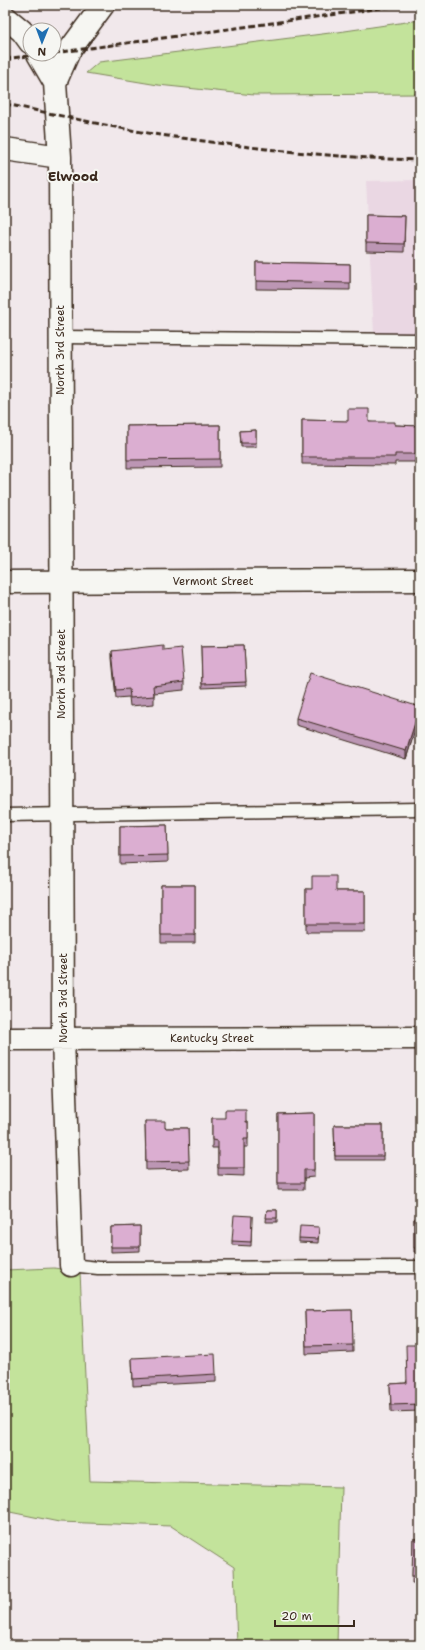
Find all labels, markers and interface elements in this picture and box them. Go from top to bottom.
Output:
north arrow [22,22,62,62]
text: N [37,44,46,59]
district label: Elwood [48,168,98,185]
street label: North 3rd Street [53,305,68,395]
street label: Vermont Street [172,574,254,589]
street label: North 3rd Street [54,629,69,719]
street label: North 3rd Street [56,953,71,1043]
street label: Kentucky Street [170,1031,254,1046]
scale bar [275,1602,354,1628]
text: 20 m [281,1608,312,1624]

